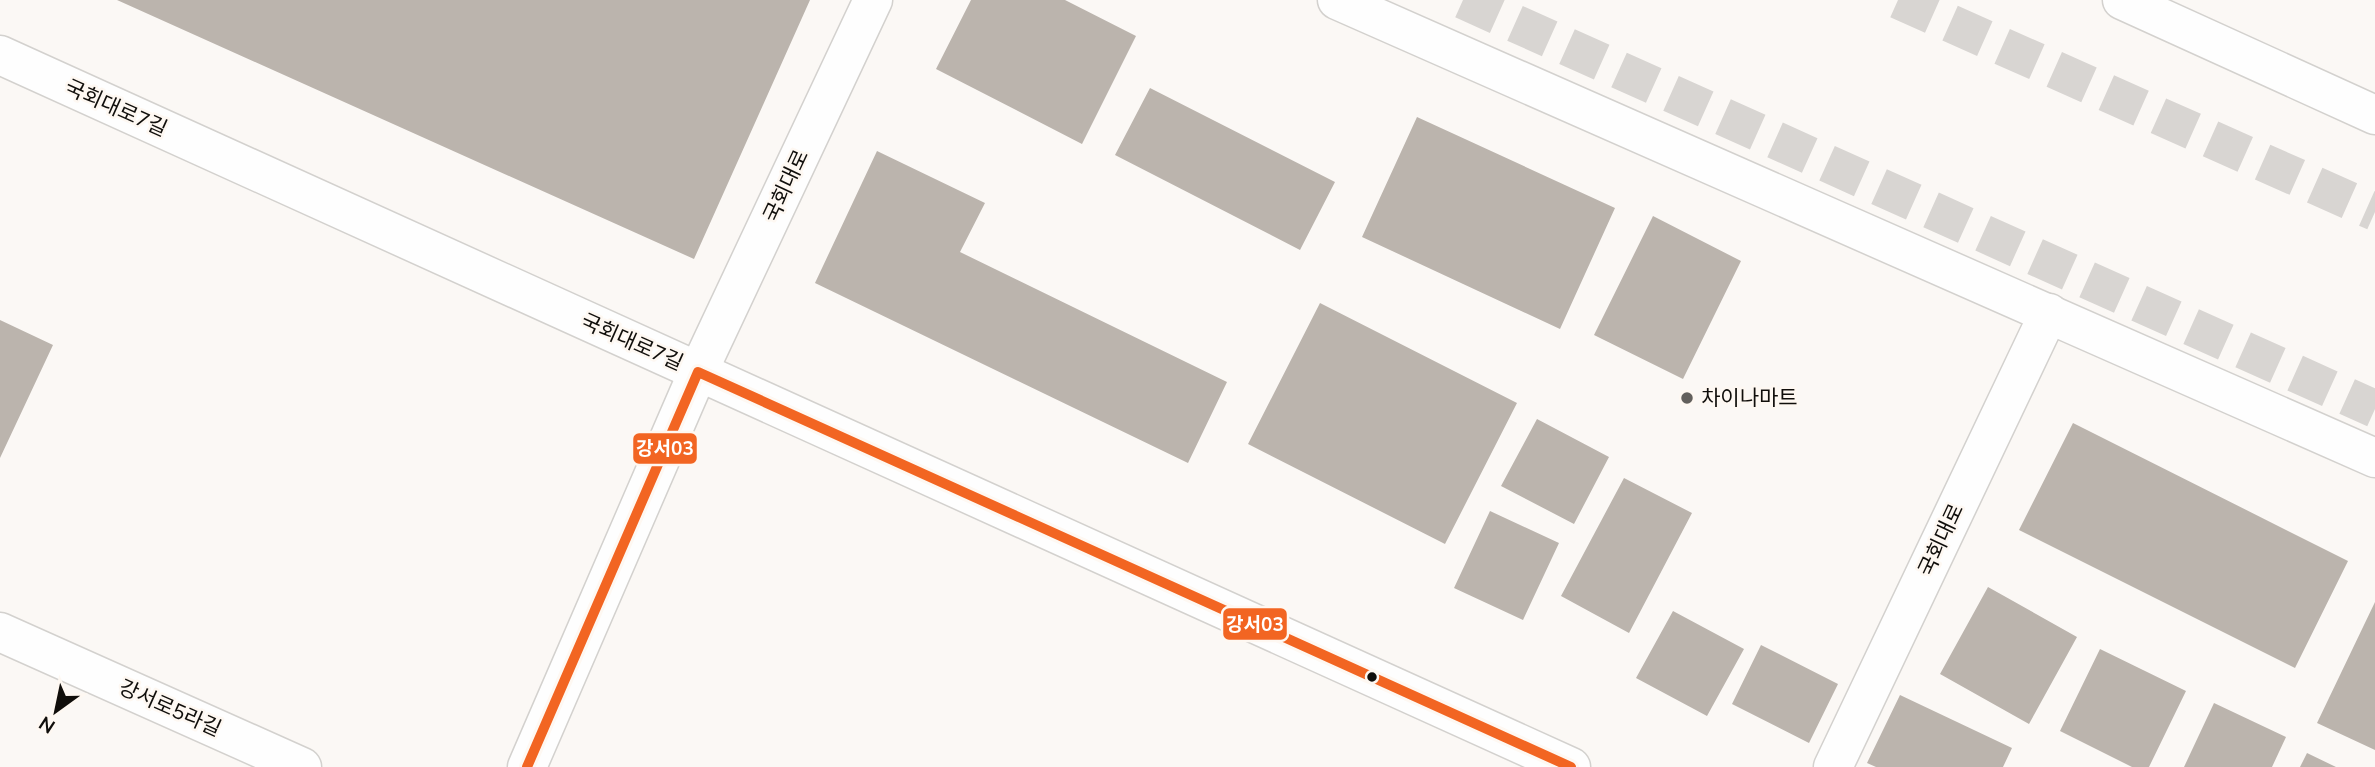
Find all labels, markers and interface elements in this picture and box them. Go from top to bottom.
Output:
street label: 국회대로7길 [60,73,172,143]
street label: 국회대로 [757,145,815,227]
street label: 국회대로7길 [576,307,688,377]
place label: 차이나마트 [1701,384,1798,412]
marker: 차이나마트 [1679,390,1695,406]
line badge: 강서03 [632,432,698,465]
text: 강서03 [636,436,694,462]
street label: 국회대로 [1912,499,1970,581]
line badge: 강서03 [1222,607,1288,641]
text: 강서03 [1226,612,1284,638]
unlabelled marker [1365,670,1379,684]
street label: 강서로5라길 [114,673,226,743]
north arrow [21,676,91,746]
text: N [34,710,60,739]

